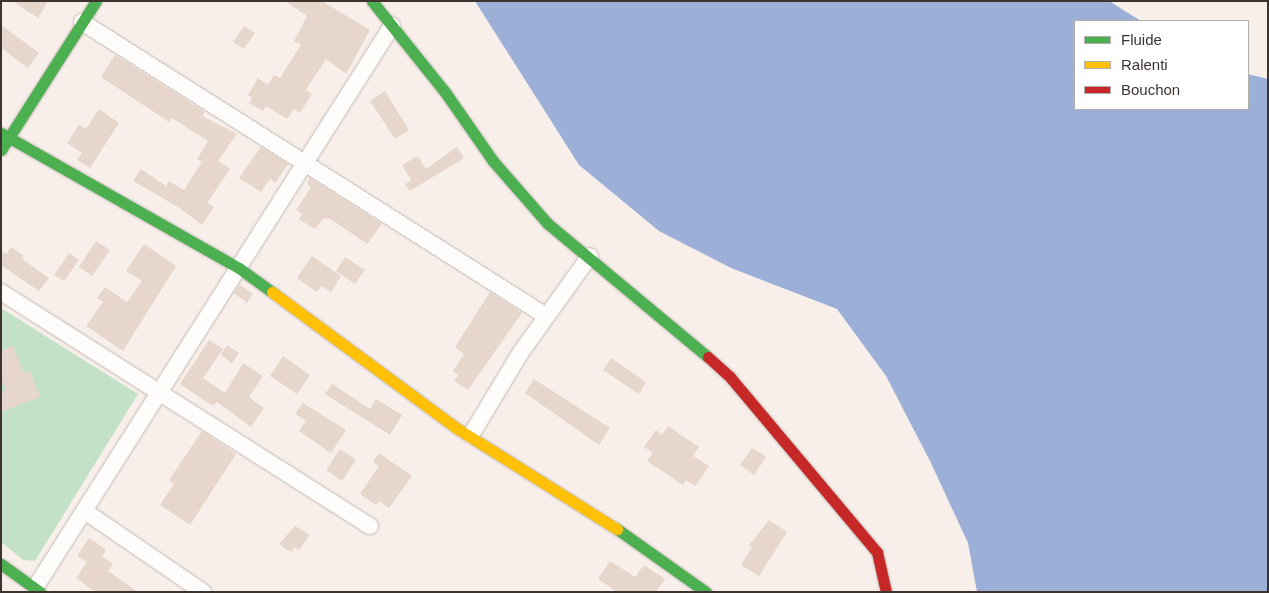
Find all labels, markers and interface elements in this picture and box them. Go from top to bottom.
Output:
legend [1074,20,1249,110]
text: Fluide [1121,31,1162,48]
text: Ralenti [1121,56,1168,73]
text: Bouchon [1121,81,1180,98]

